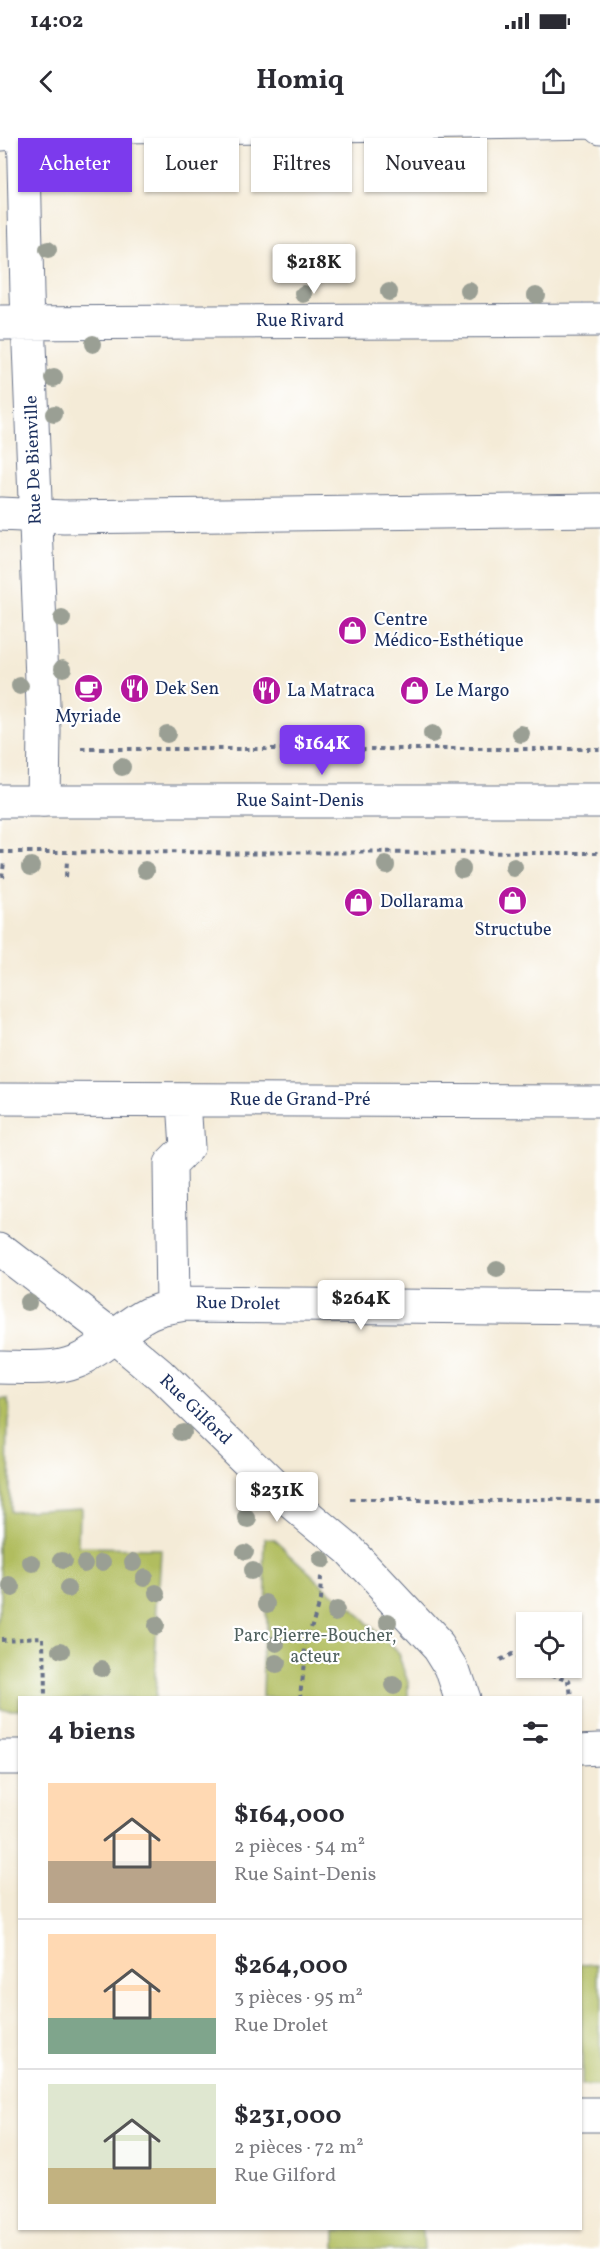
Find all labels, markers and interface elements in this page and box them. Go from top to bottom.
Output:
text: 14:02 [30,6,83,37]
text: Homiq [256,62,344,100]
icon: back [30,65,63,98]
icon: share [537,65,570,98]
chip: Acheter [18,138,132,192]
chip: Louer [144,138,239,192]
chip: Filtres [251,138,352,192]
chip: Nouveau [364,138,487,192]
pin: $218K [272,244,356,295]
text: $218K [287,249,341,277]
street label: Rue Rivard [256,309,344,334]
street label: Rue De Bienville [19,395,49,525]
place label: Centre Médico-Esthétique [374,608,523,654]
shop icon: Centre Médico-Esthétique [337,614,369,646]
cafe icon: Myriade [72,672,104,704]
restaurant icon: Dek Sen [118,673,150,705]
restaurant icon: La Matraca [250,675,282,707]
shop icon: Le Margo [398,675,430,707]
place label: Dek Sen [155,677,220,702]
place label: La Matraca [287,679,375,704]
place label: Le Margo [435,679,509,704]
place label: Myriade [55,705,121,730]
pin: $164K [280,725,364,776]
text: $164K [294,730,350,758]
street label: Rue Saint-Denis [236,789,364,814]
shop icon: Structube [497,885,529,917]
shop icon: Dollarama [343,886,375,918]
place label: Dollarama [380,890,464,915]
place label: Structube [475,918,551,943]
street label: Rue de Grand-Pré [230,1088,370,1113]
pin: $264K [319,1280,403,1331]
text: $264K [332,1285,390,1313]
street label: Rue Drolet [195,1291,281,1317]
street label: Rue Gilford [153,1369,237,1451]
pin: $231K [235,1472,319,1523]
text: $231K [250,1477,304,1505]
map controls [516,1612,582,1678]
button: locate [516,1612,582,1678]
park label: Parc Pierre-Boucher, acteur [234,1624,396,1670]
text: 4 biens [48,1714,136,1750]
icon: filters [519,1716,552,1749]
text: $164,000 [234,1797,345,1833]
icon: home [96,1807,168,1879]
text: 2 pièces · 54 m² [234,1833,365,1861]
text: Rue Saint-Denis [234,1861,376,1889]
text: $264,000 [234,1948,348,1984]
icon: home [96,1958,168,2030]
text: 3 pièces · 95 m² [234,1984,363,2012]
text: Rue Drolet [234,2012,328,2040]
text: $231,000 [234,2098,341,2134]
icon: home [96,2108,168,2180]
text: 2 pièces · 72 m² [234,2134,364,2162]
text: Rue Gilford [234,2162,336,2190]

